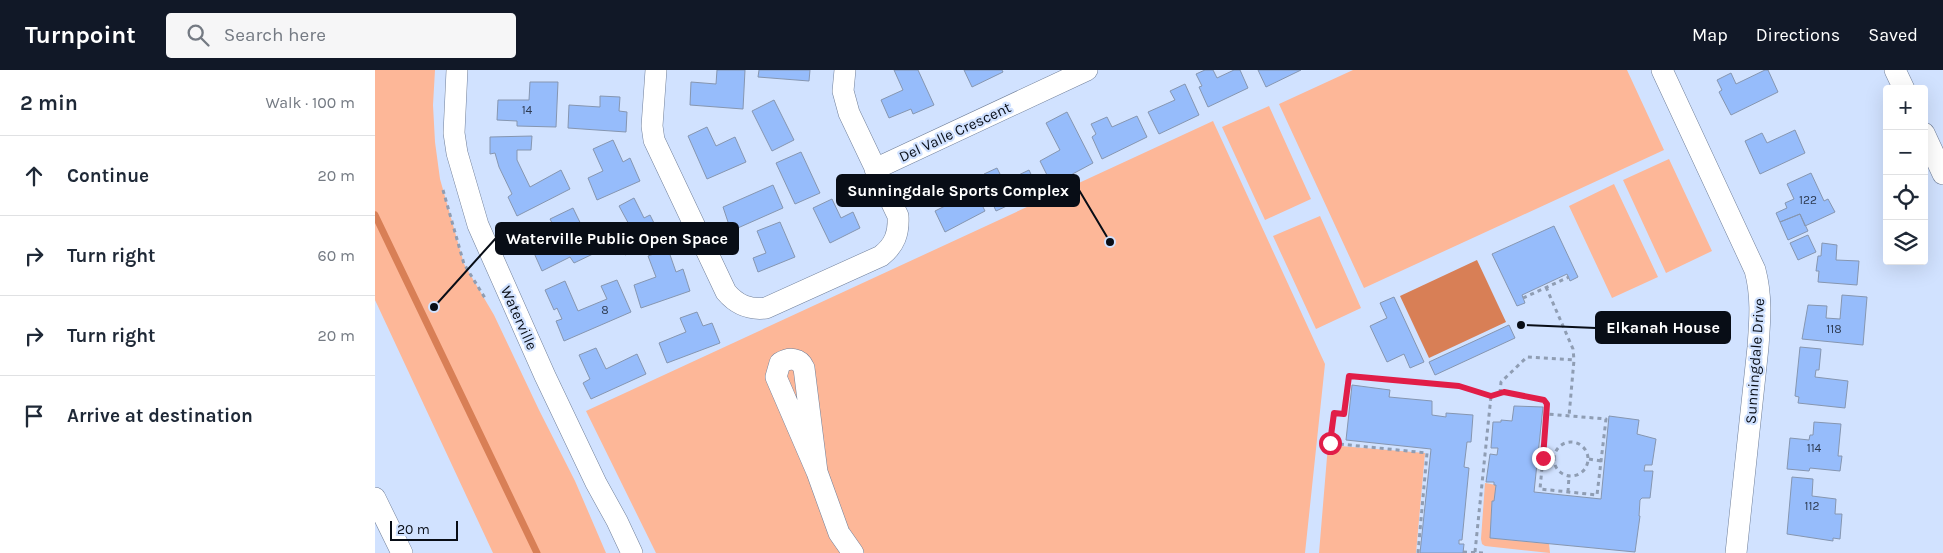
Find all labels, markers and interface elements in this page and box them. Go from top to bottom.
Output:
search box [166,13,516,58]
text: Turnpoint [25,21,136,49]
icon: search [184,21,212,49]
text: Search here [224,24,326,46]
text: Map [1692,24,1728,46]
text: Directions [1756,24,1840,46]
text: Saved [1868,24,1918,46]
map controls [1883,85,1928,265]
button: + [1883,85,1928,130]
text: 2 min [20,91,78,115]
text: Walk · 100 m [265,93,355,112]
street label: Del Valle Crescent [896,98,1014,166]
house number: 14 [522,103,533,117]
button: − [1883,130,1928,175]
icon: ahead [20,162,48,190]
text: Continue [67,165,149,187]
text: 20 m [317,166,355,185]
callout: Sunningdale Sports Complex [837,175,1079,206]
button: locate [1883,175,1928,220]
text: Sunningdale Sports Complex [847,181,1069,200]
house number: 122 [1799,193,1817,207]
button: layers [1883,220,1928,265]
callout: Waterville Public Open Space [496,223,738,254]
text: Waterville Public Open Space [506,229,728,248]
icon: right [20,242,48,270]
text: Turn right [67,245,156,267]
text: 60 m [318,246,355,265]
street label: Waterville [497,283,541,353]
street label: Sunningdale Drive [1742,298,1768,424]
house number: 8 [601,303,609,317]
callout: Elkanah House [1596,312,1730,343]
text: Elkanah House [1606,318,1720,337]
icon: right [20,322,48,350]
house number: 118 [1826,322,1842,336]
text: Turn right [67,325,156,347]
text: 20 m [317,326,355,345]
icon: arrive [20,402,48,430]
text: Arrive at destination [67,405,253,427]
route start [1319,432,1342,455]
house number: 114 [1807,441,1822,455]
route end [1532,447,1555,470]
house number: 112 [1805,499,1819,513]
scale bar [390,518,457,541]
text: 20 m [397,521,430,538]

